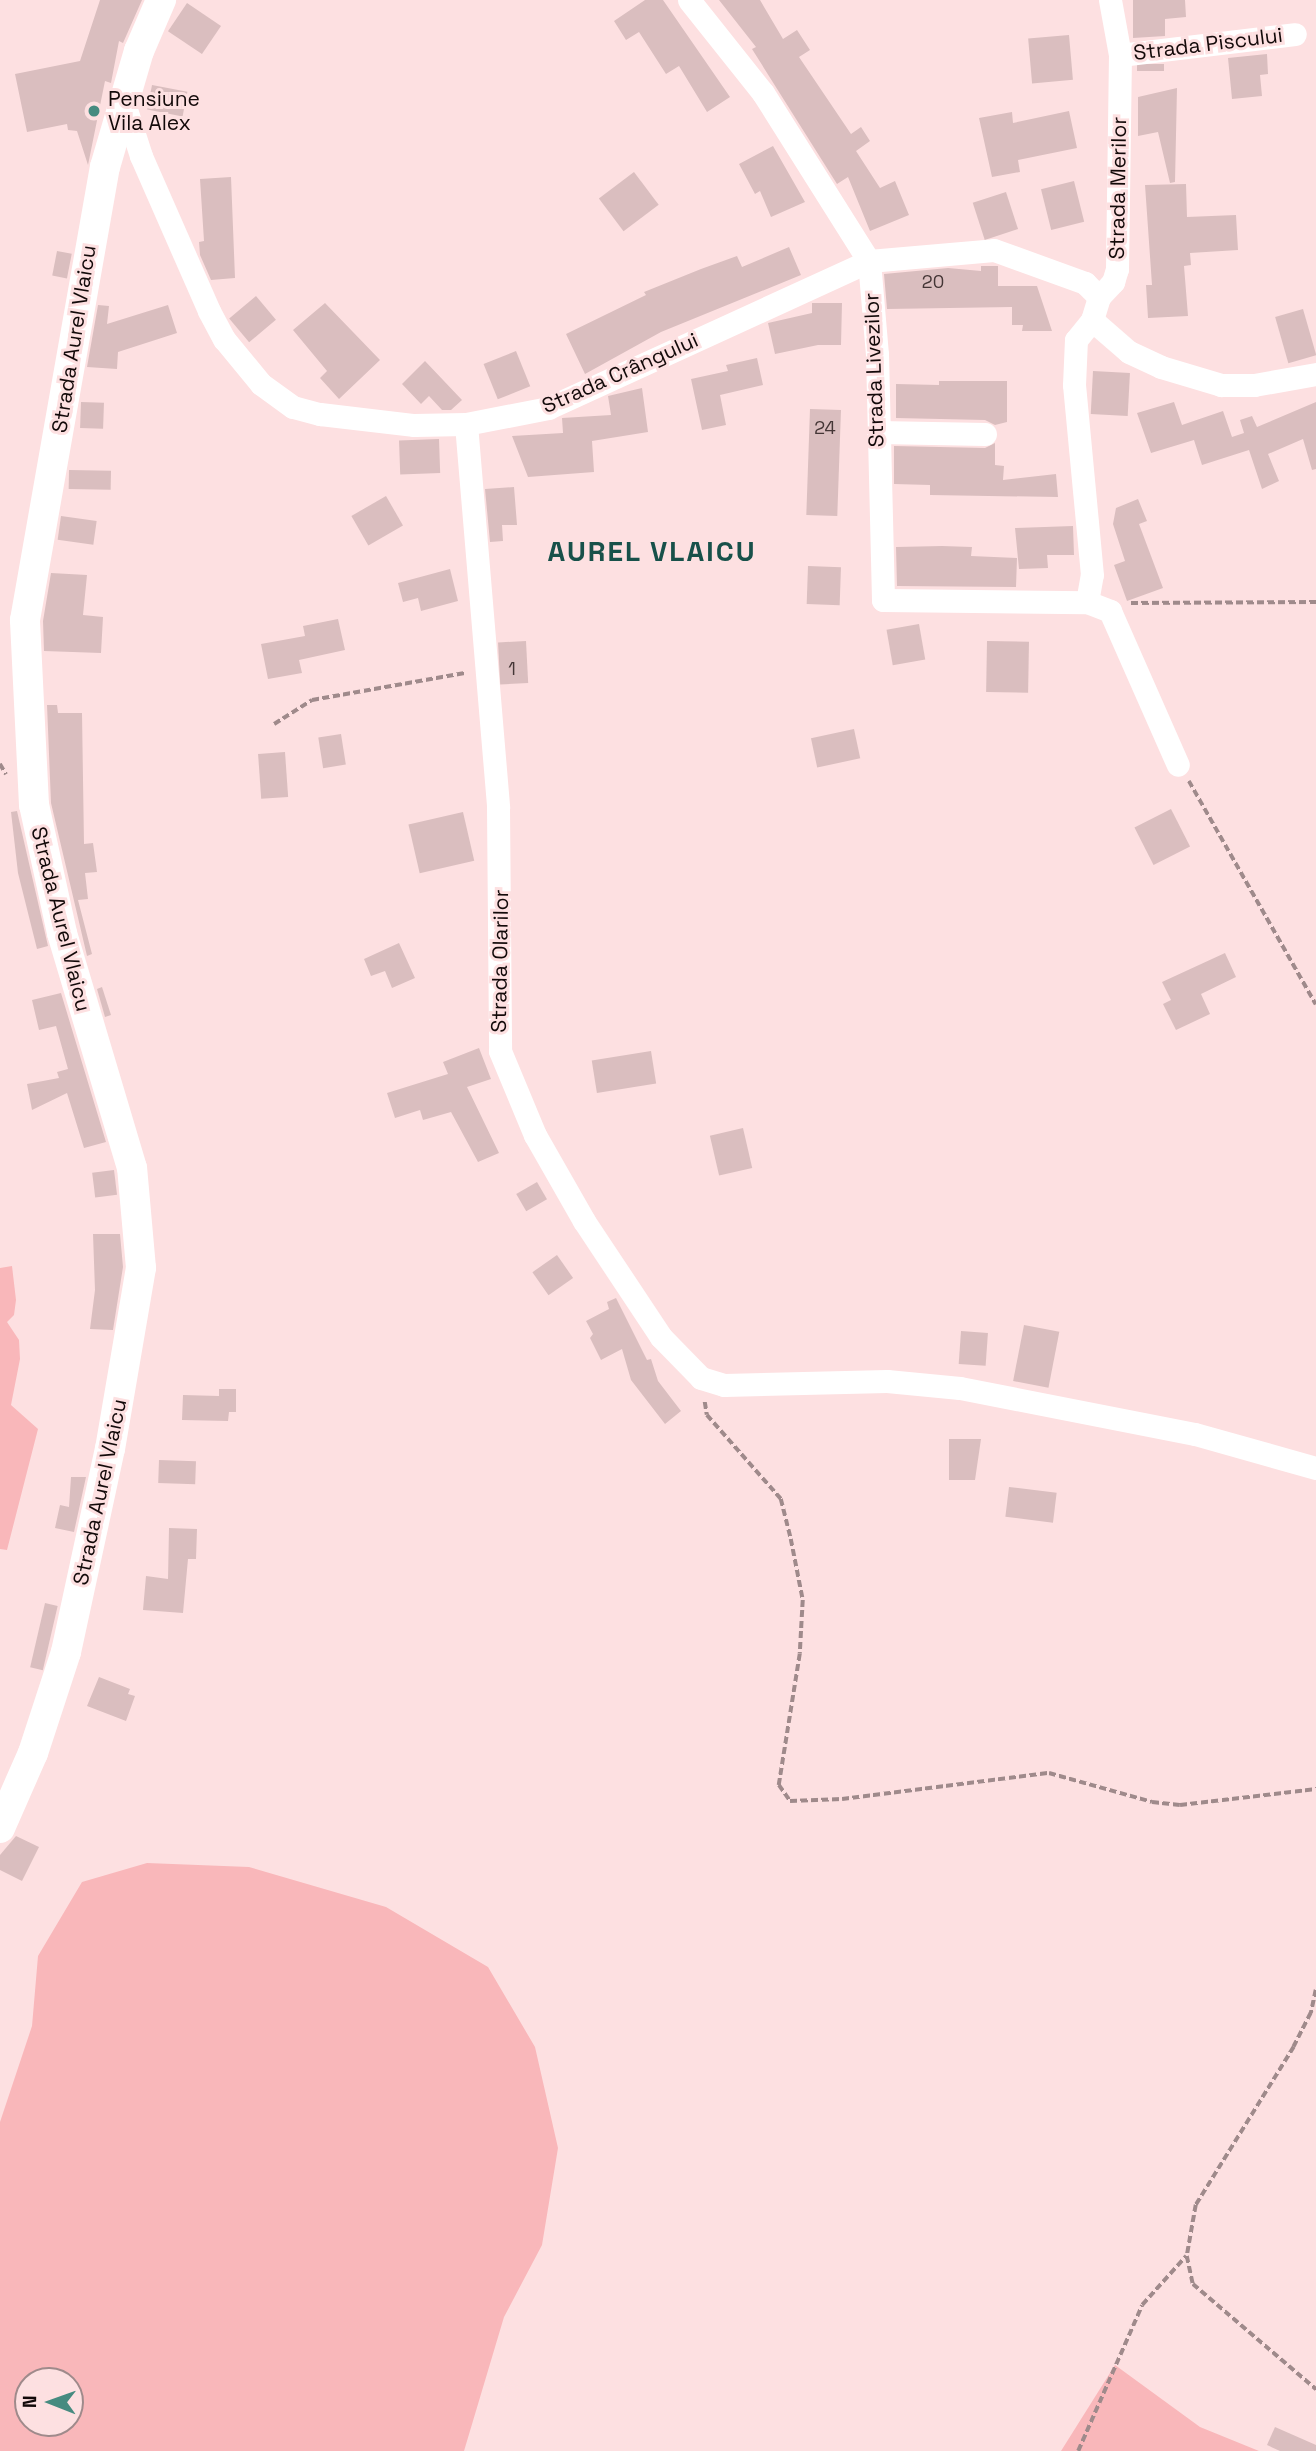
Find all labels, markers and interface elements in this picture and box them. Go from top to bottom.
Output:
street label: Strada Piscului [1132,22,1284,66]
place label: Pensiune Vila Alex [108,86,200,136]
marker: Pensiune Vila Alex [86,103,102,119]
street label: Strada Merilor [1104,117,1132,259]
street label: Strada Aurel Vlaicu [47,243,101,435]
house number: 20 [922,271,944,293]
street label: Strada Livezilor [859,292,889,448]
street label: Strada Crângului [538,327,702,419]
house number: 24 [814,417,836,439]
district label: AUREL VLAICU [548,534,756,568]
house number: 1 [508,658,516,680]
street label: Strada Aurel Vlaicu [26,824,96,1014]
street label: Strada Olarilor [486,889,514,1033]
street label: Strada Aurel Vlaicu [68,1396,132,1588]
north arrow [14,2367,84,2437]
text: N [17,2395,42,2408]

